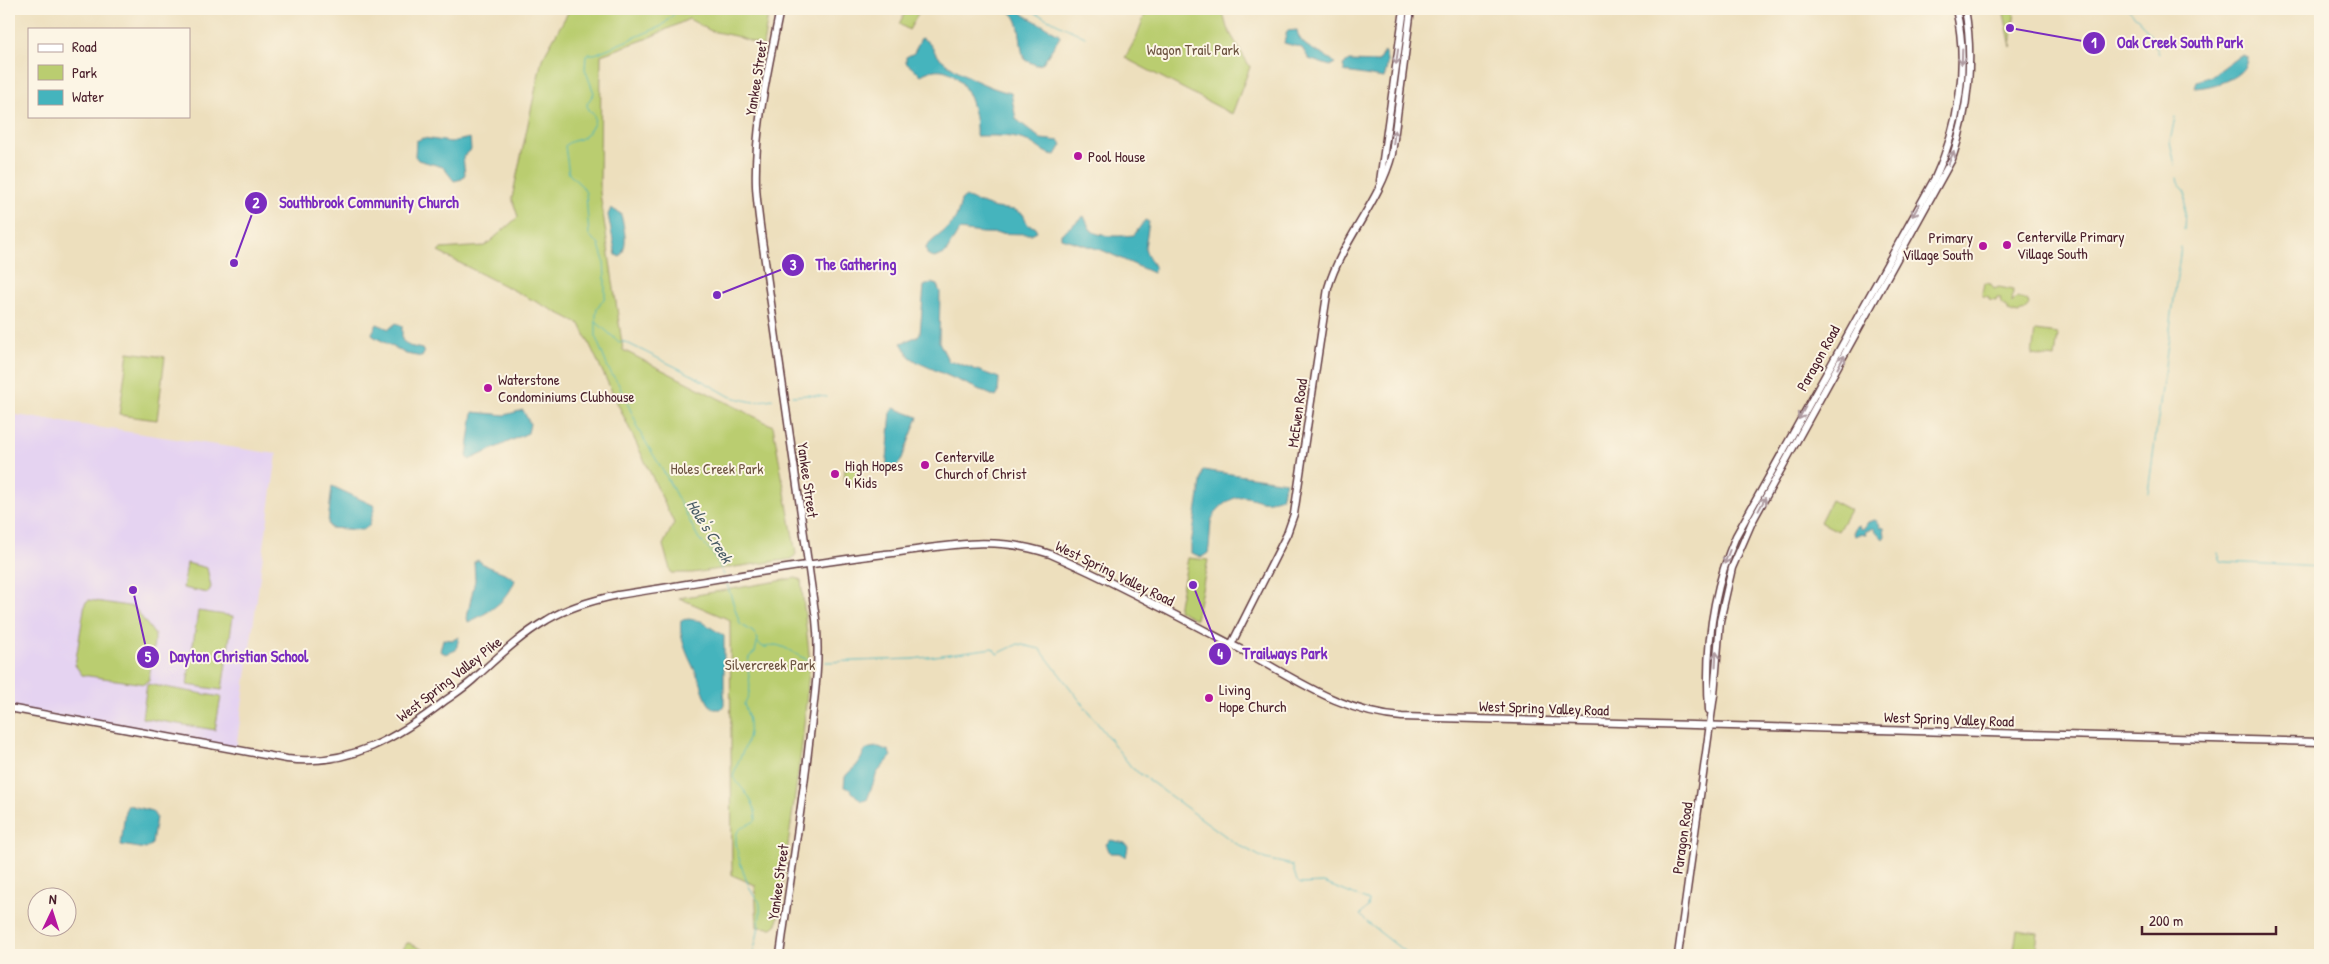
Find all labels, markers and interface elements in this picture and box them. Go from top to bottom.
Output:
callout: Oak Creek South Park [2082,27,2253,58]
legend [28,28,190,118]
text: Oak Creek South Park [2117,31,2244,53]
text: 1 [2091,32,2097,53]
text: Road [72,36,97,57]
street label: Yankee Street [740,38,772,117]
park label: Wagon Trail Park [1147,39,1239,60]
one-way arrow [1957,48,1967,65]
one-way arrow [1392,49,1402,65]
text: Park [72,62,97,83]
text: Water [72,86,104,107]
one-way arrow [1389,129,1399,145]
place label: Pool House [1088,146,1146,167]
marker: Pool House [1072,150,1084,162]
one-way arrow [1947,151,1957,166]
callout: Southbrook Community Church [244,187,468,218]
text: Southbrook Community Church [279,191,459,214]
text: 2 [252,192,260,213]
one-way arrow [1910,203,1920,217]
place label: Centerville Primary Village South [2017,226,2125,264]
place label: Primary Village South [1902,227,1973,265]
marker: Centerville Primary Village South [2001,239,2013,251]
marker: Primary Village South [1977,240,1989,252]
callout: The Gathering [780,249,906,280]
text: The Gathering [815,253,896,276]
text: 3 [790,254,797,275]
street label: Paragon Road [1791,321,1845,395]
one-way arrow [1836,356,1846,370]
place label: Waterstone Condominiums Clubhouse [498,369,635,407]
street label: McEwen Road [1282,377,1312,449]
marker: Waterstone Condominiums Clubhouse [482,382,494,394]
one-way arrow [1797,406,1807,420]
street label: Yankee Street [792,441,824,520]
place label: Centerville Church of Christ [935,446,1027,484]
place label: High Hopes 4 Kids [845,455,903,493]
park label: Holes Creek Park [671,458,763,479]
marker: Centerville Church of Christ [919,459,931,471]
marker: High Hopes 4 Kids [829,468,841,480]
water label: Hole's Creek [682,495,739,568]
one-way arrow [1757,498,1767,512]
street label: West Spring Valley Road [1052,535,1178,611]
one-way arrow [1722,549,1731,564]
street label: West Spring Valley Pike [392,631,506,727]
callout: Trailways Park [1207,638,1337,669]
callout: Dayton Christian School [135,641,319,672]
text: Trailways Park [1242,642,1328,665]
text: 4 [1217,643,1223,664]
text: Dayton Christian School [170,645,309,668]
text: 5 [145,646,152,667]
one-way arrow [1711,651,1720,667]
park label: Silvercreek Park [725,654,815,675]
place label: Living Hope Church [1219,679,1286,717]
marker: Living Hope Church [1203,692,1215,704]
street label: West Spring Valley Road [1479,695,1610,721]
street label: West Spring Valley Road [1884,706,2015,732]
street label: Paragon Road [1667,801,1697,875]
street label: Yankee Street [762,842,794,921]
north arrow [28,886,78,936]
text: N [49,889,58,908]
scale bar [2142,904,2275,936]
text: 200 m [2149,910,2183,931]

